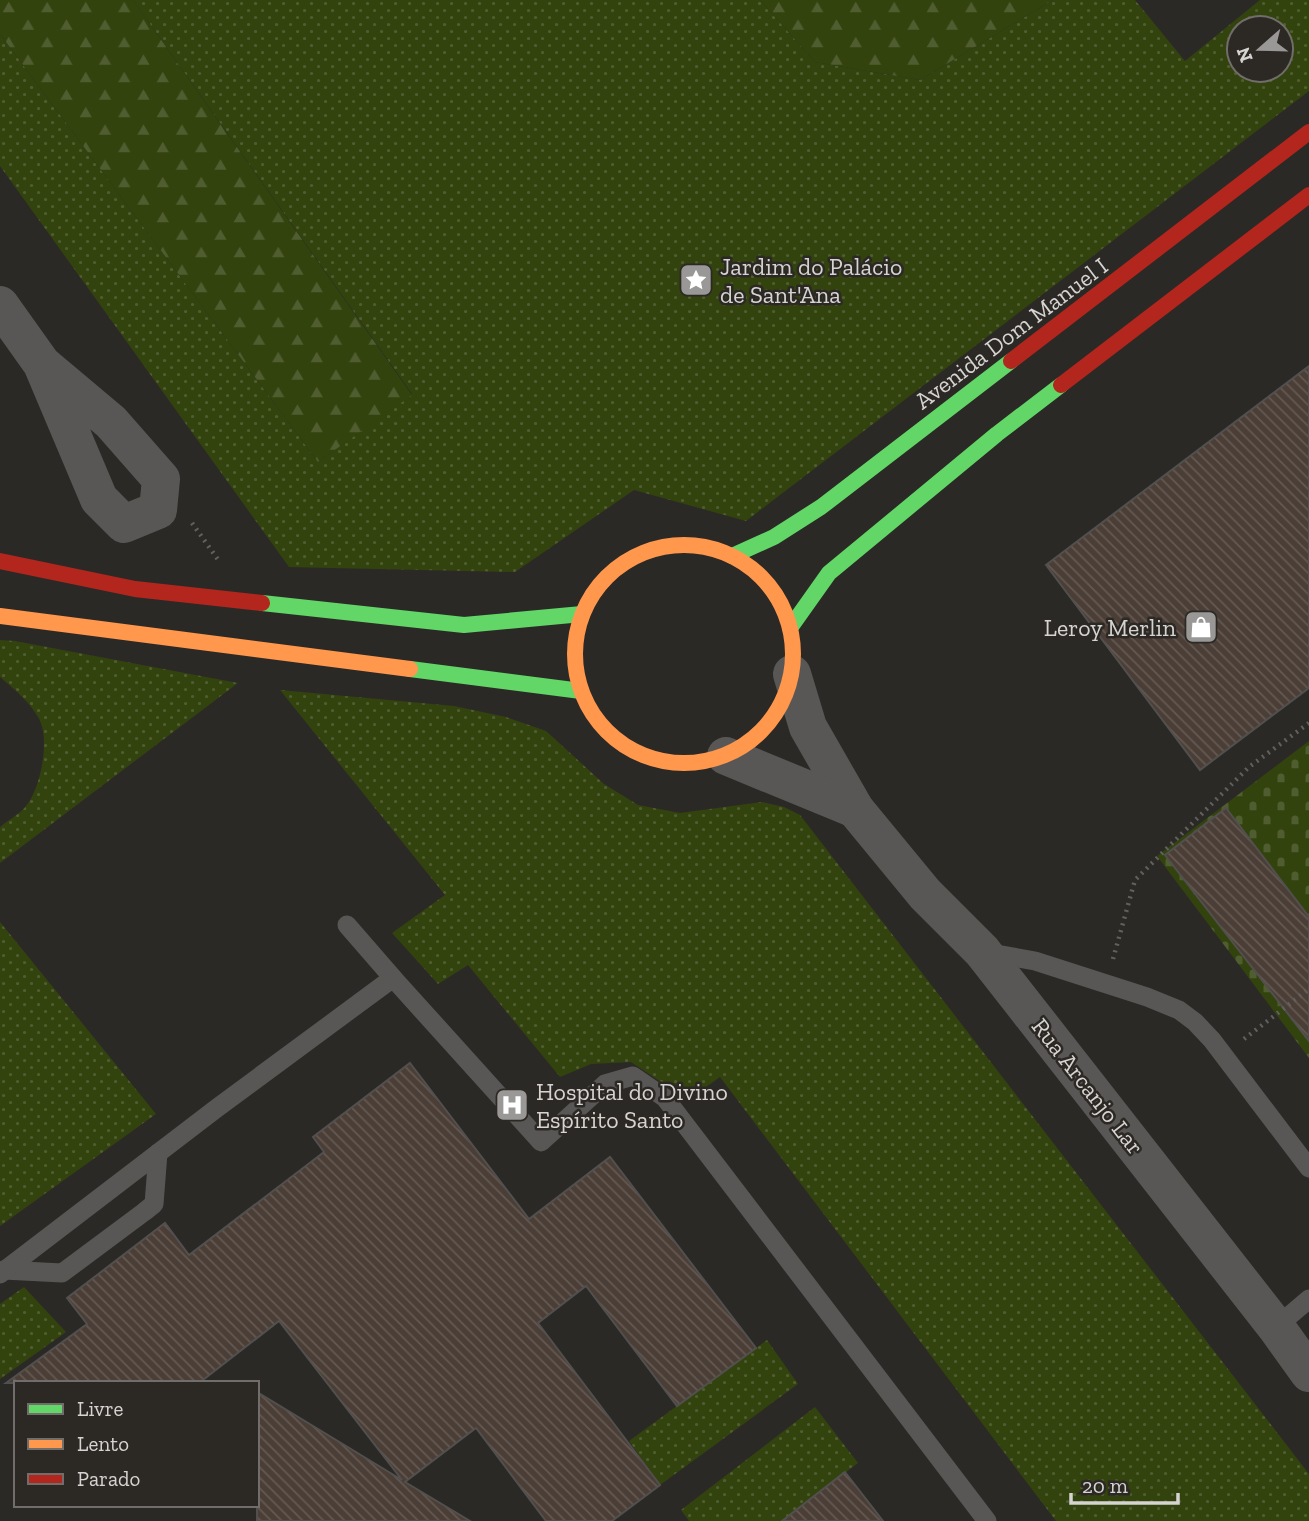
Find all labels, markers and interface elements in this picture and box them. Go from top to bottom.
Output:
north arrow [1225,14,1295,84]
text: N [1231,44,1258,65]
street label: Avenida Dom Manuel I [909,251,1113,415]
place label: Jardim do Palácio de Sant'Ana [720,252,902,309]
place icon: Jardim do Palácio de Sant'Ana [677,261,715,299]
shop icon: Leroy Merlin [1182,608,1220,646]
place label: Leroy Merlin [1044,613,1176,642]
street label: Rua Arcanjo Lar [1026,1012,1150,1160]
place label: Hospital do Divino Espírito Santo [536,1077,728,1134]
hospital icon: Hospital do Divino Espírito Santo [493,1086,531,1124]
legend [14,1381,259,1507]
text: Livre [77,1396,124,1421]
text: Lento [77,1431,129,1456]
scale bar [1071,1462,1178,1506]
text: Parado [77,1466,140,1491]
text: 20 m [1082,1473,1128,1498]

